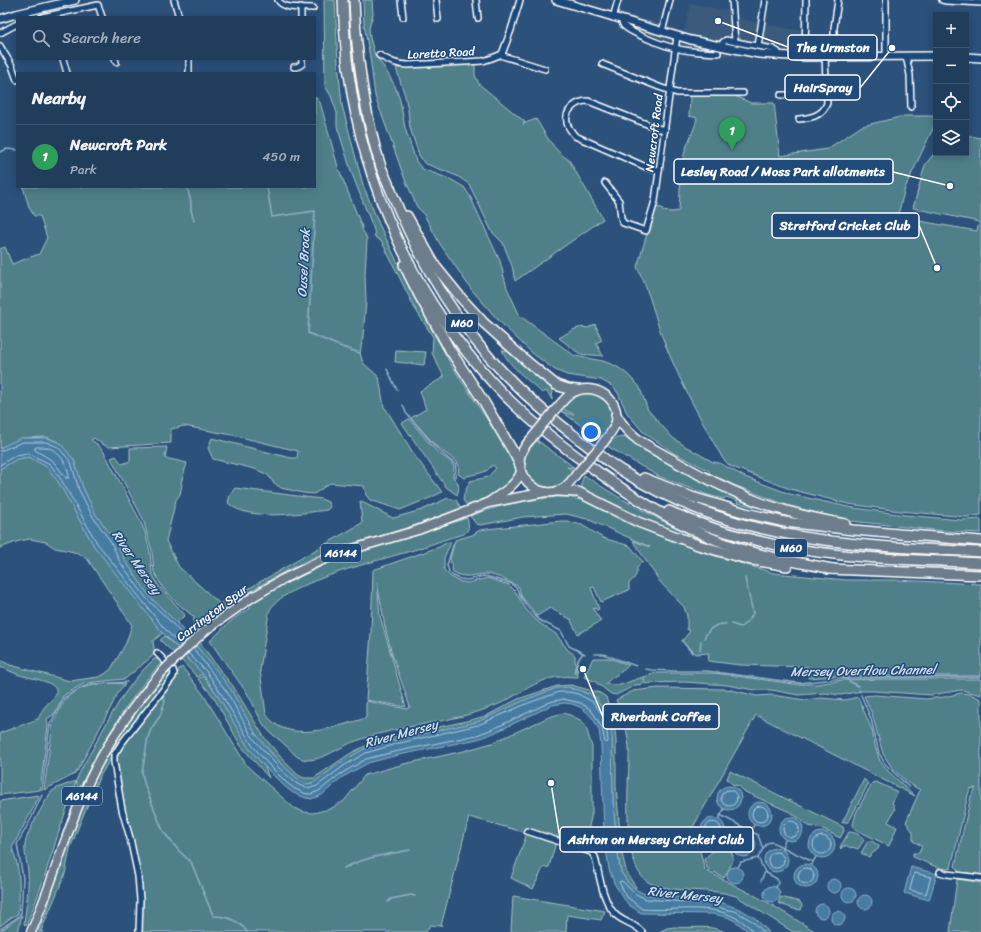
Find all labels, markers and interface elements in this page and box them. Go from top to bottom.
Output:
map controls [933,12,969,156]
button: + [933,12,969,48]
search box [16,16,316,60]
text: Search here [62,25,141,51]
icon: search [30,27,52,49]
callout: The Urmston [788,35,877,60]
text: The Urmston [796,36,871,59]
street label: Loretto Road [407,40,477,66]
button: − [933,48,969,84]
callout: HairSpray [785,75,860,100]
text: HairSpray [793,76,853,99]
text: Nearby [32,83,86,113]
button: locate [933,84,969,120]
street label: Newcroft Road [638,91,670,173]
pin: 1 [719,117,745,150]
button: layers [933,120,969,156]
text: Newcroft Park [70,132,167,158]
text: 1 [42,145,48,168]
text: 450 m [262,145,300,168]
text: Park [70,158,97,181]
callout: Lesley Road / Moss Park allotments [674,159,893,184]
text: Lesley Road / Moss Park allotments [681,160,886,183]
callout: Stretford Cricket Club [772,213,919,238]
text: Stretford Cricket Club [779,214,911,237]
water label: Ousel Brook [290,226,317,298]
road number: M60 [446,314,478,332]
your location [581,422,601,442]
water label: River Mersey [106,525,169,601]
road number: M60 [775,539,807,557]
road number: A6144 [321,544,361,562]
street label: Carrington Spur [171,578,254,647]
water label: Mersey Overflow Channel [790,658,939,683]
callout: Riverbank Coffee [603,704,719,729]
text: Riverbank Coffee [610,705,711,728]
water label: River Mersey [362,712,443,754]
road number: A6144 [62,787,102,805]
callout: Ashton on Mersey Cricket Club [560,827,753,852]
text: Ashton on Mersey Cricket Club [567,828,744,851]
water label: River Mersey [646,879,726,910]

